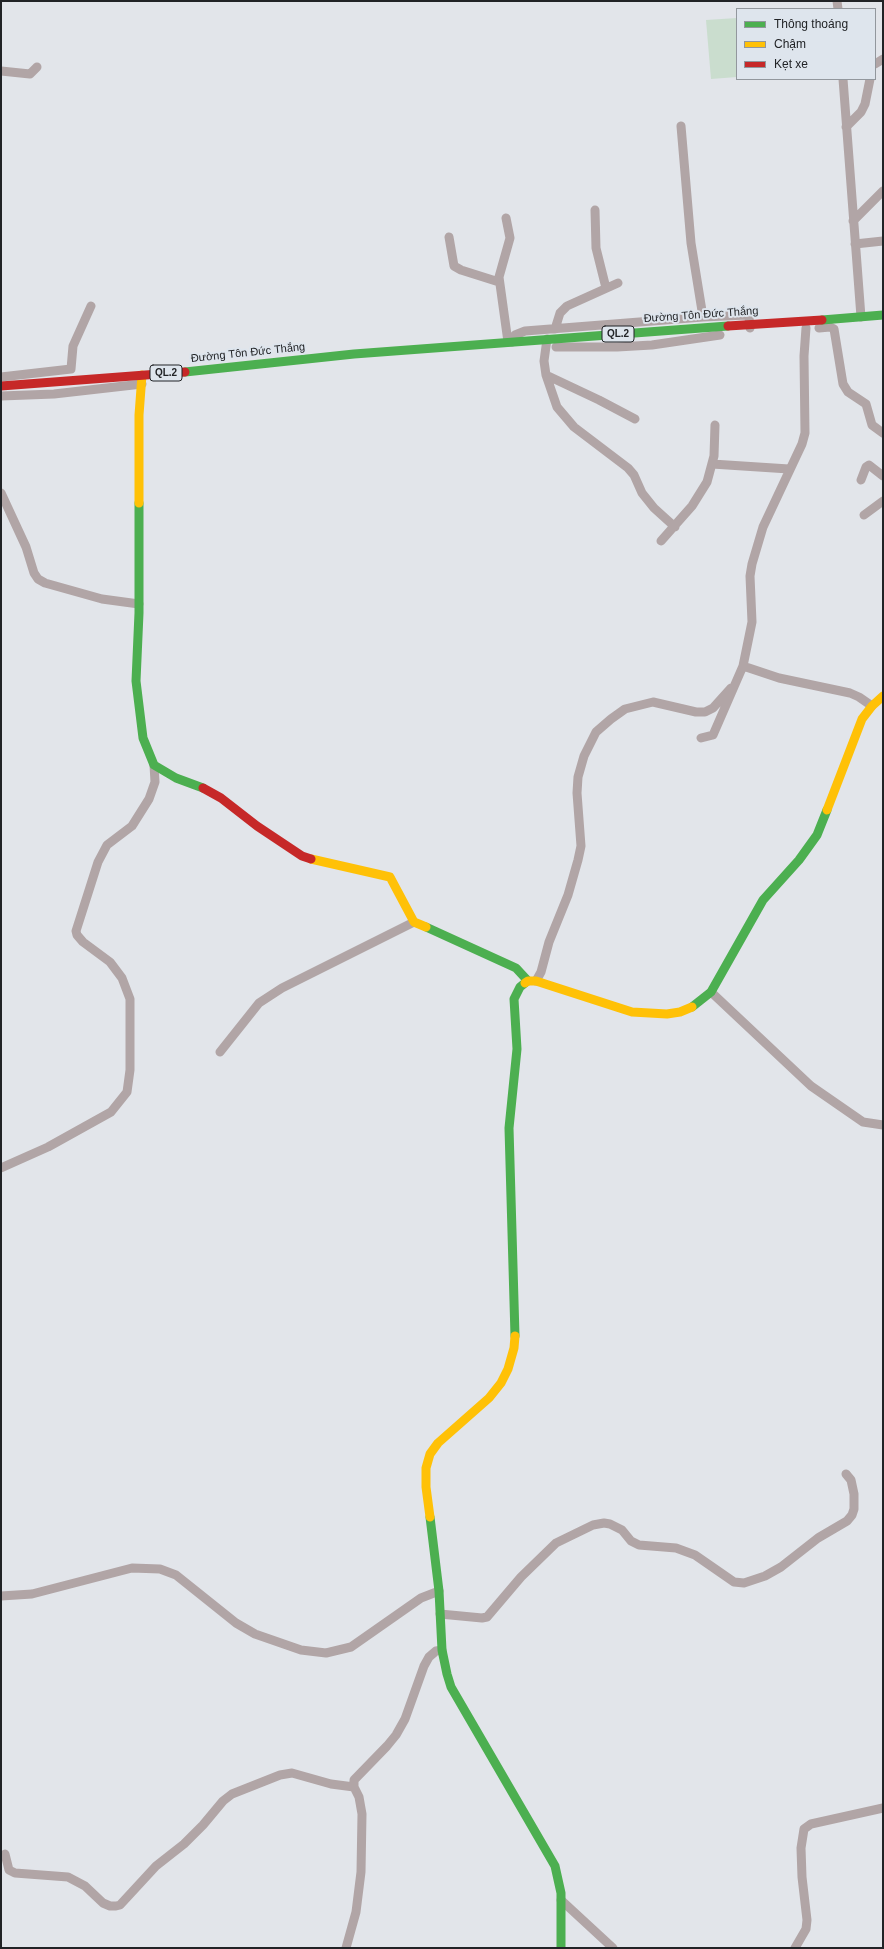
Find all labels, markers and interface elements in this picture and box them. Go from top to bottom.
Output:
legend [736,8,876,80]
text: Thông thoáng [774,17,848,31]
text: Chậm [774,37,806,51]
text: Kẹt xe [774,57,808,71]
street label: Đường Tôn Đức Thắng [643,304,759,326]
road number: QL.2 [602,326,634,342]
street label: Đường Tôn Đức Thắng [190,340,306,366]
road number: QL.2 [150,365,182,381]

